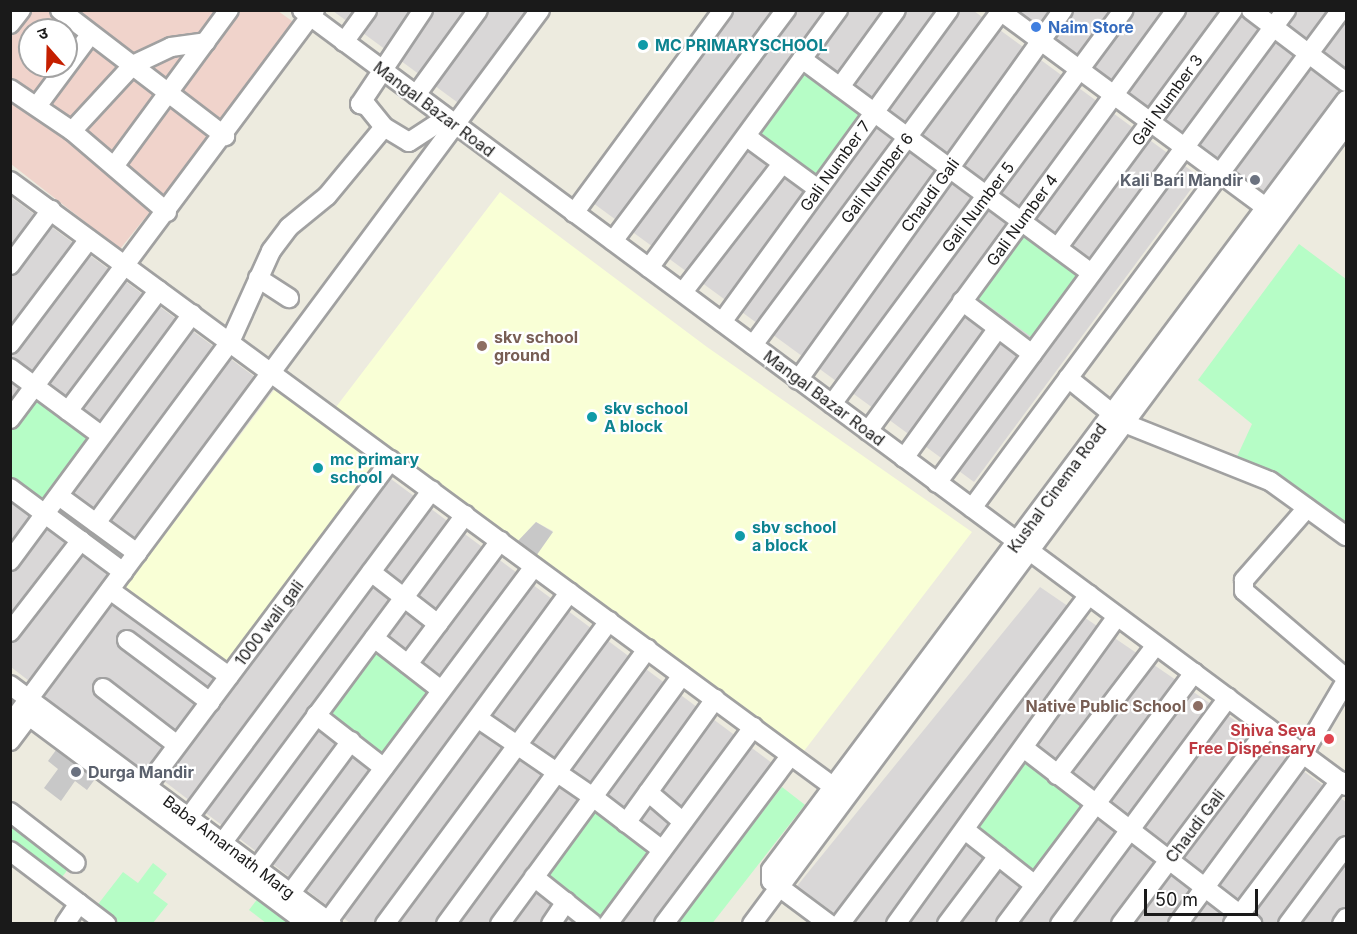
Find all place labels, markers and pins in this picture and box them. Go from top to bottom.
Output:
place label: Naim Store [1048,17,1134,37]
marker: Naim Store [1029,20,1043,34]
place label: MC PRIMARYSCHOOL [655,35,827,55]
marker: MC PRIMARYSCHOOL [636,38,650,52]
place label: Kali Bari Mandir [1120,170,1243,190]
marker: Kali Bari Mandir [1248,173,1262,187]
place label: skv school ground [494,327,578,365]
marker: skv school ground [475,339,489,353]
place label: skv school A block [604,398,688,436]
marker: skv school A block [585,410,599,424]
place label: mc primary school [330,449,419,487]
marker: mc primary school [311,461,325,475]
place label: sbv school a block [752,517,836,555]
marker: sbv school a block [733,529,747,543]
place label: Native Public School [1026,696,1186,716]
marker: Native Public School [1191,699,1205,713]
place label: Shiva Seva Free Dispensary [1189,720,1316,758]
marker: Shiva Seva Free Dispensary [1320,730,1338,748]
place label: Durga Mandir [88,762,194,782]
marker: Durga Mandir [69,765,83,779]

